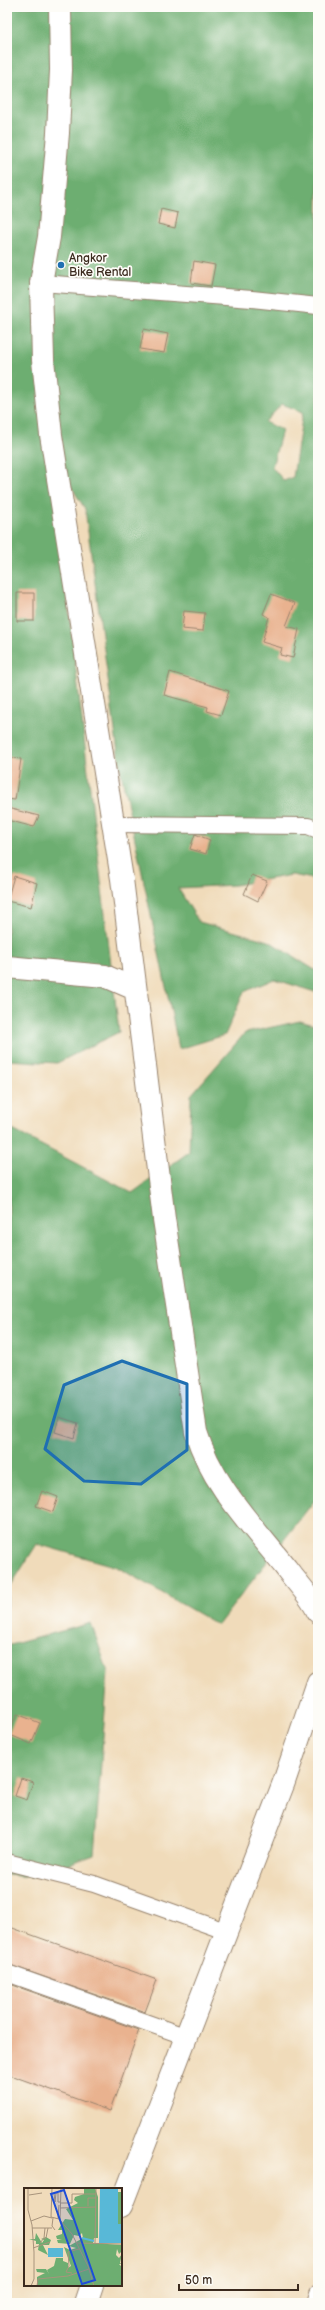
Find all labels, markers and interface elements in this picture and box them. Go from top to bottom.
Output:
place label: Angkor Bike Rental [69,251,131,280]
marker: Angkor Bike Rental [56,260,66,270]
inset map [24,2188,122,2286]
scale bar [179,2266,298,2292]
text: 50 m [185,2273,212,2288]

